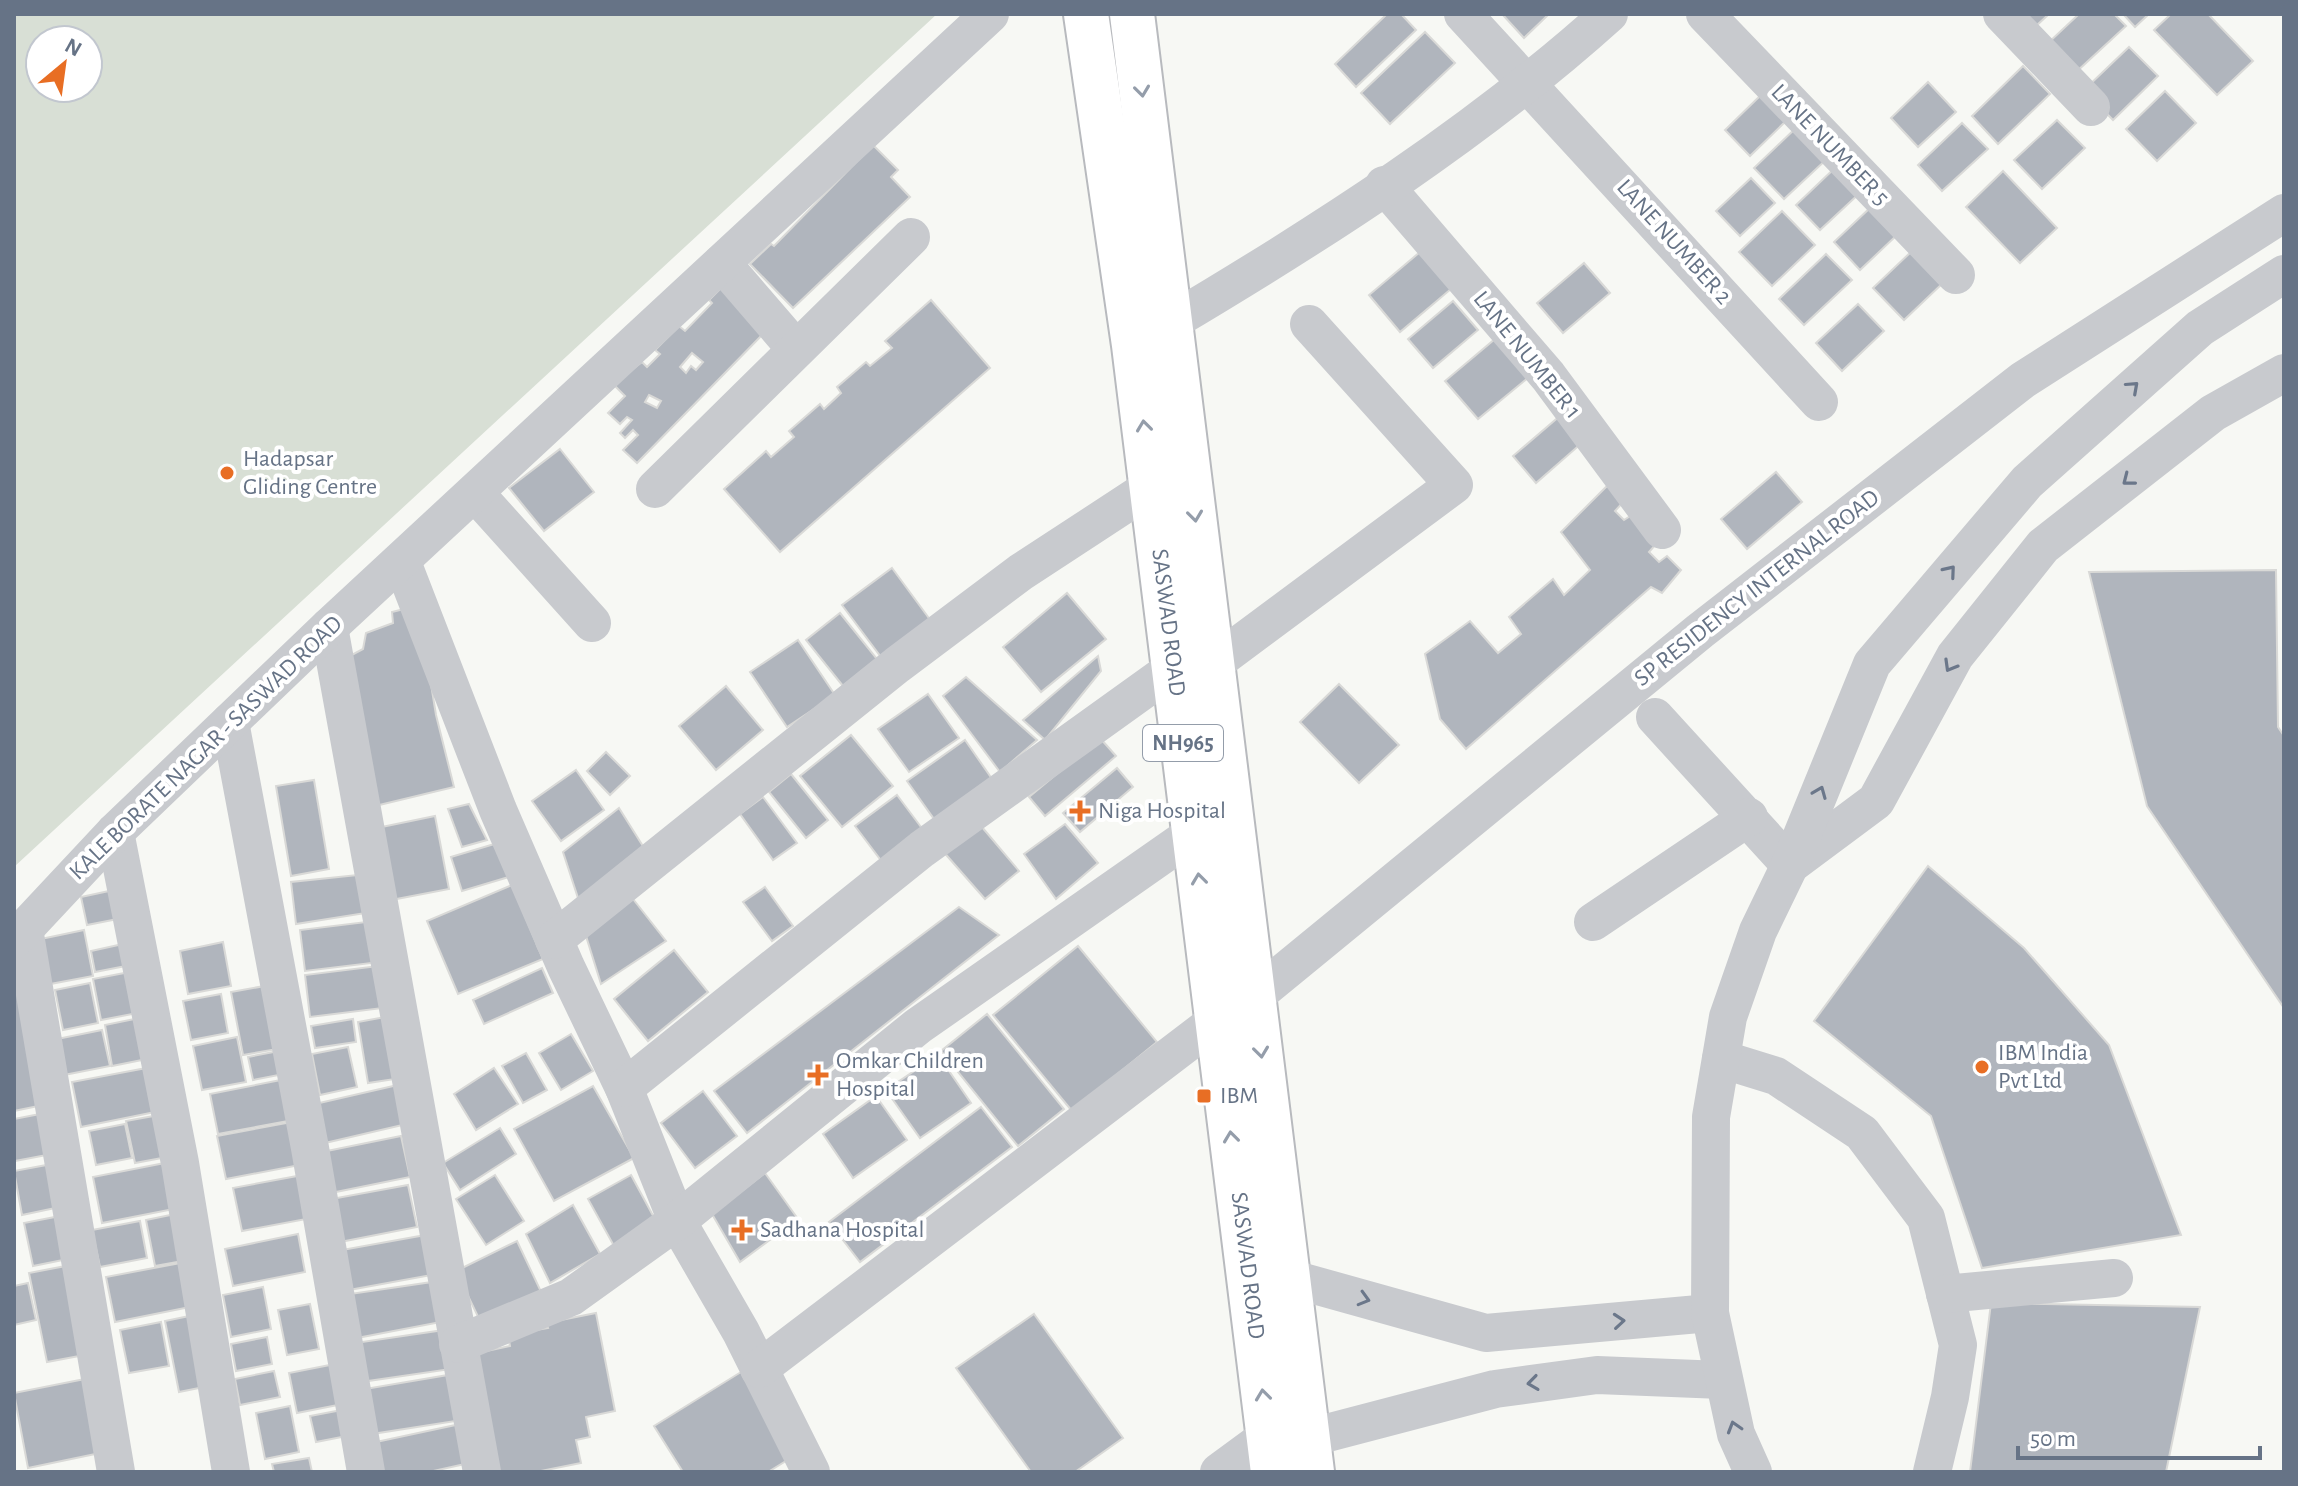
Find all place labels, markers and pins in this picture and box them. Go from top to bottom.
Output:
place label: Hadapsar Gliding Centre [243,447,377,499]
marker: Hadapsar Gliding Centre [218,464,236,482]
place label: Niga Hospital [1098,799,1226,823]
marker: Niga Hospital [1069,800,1091,822]
place label: IBM India Pvt Ltd [1998,1041,2088,1093]
place label: Omkar Children Hospital [836,1049,984,1101]
marker: IBM India Pvt Ltd [1973,1058,1991,1076]
marker: Omkar Children Hospital [807,1064,829,1086]
place label: IBM [1220,1084,1258,1108]
marker: IBM [1195,1087,1213,1105]
place label: Sadhana Hospital [760,1218,924,1242]
marker: Sadhana Hospital [731,1219,753,1241]

